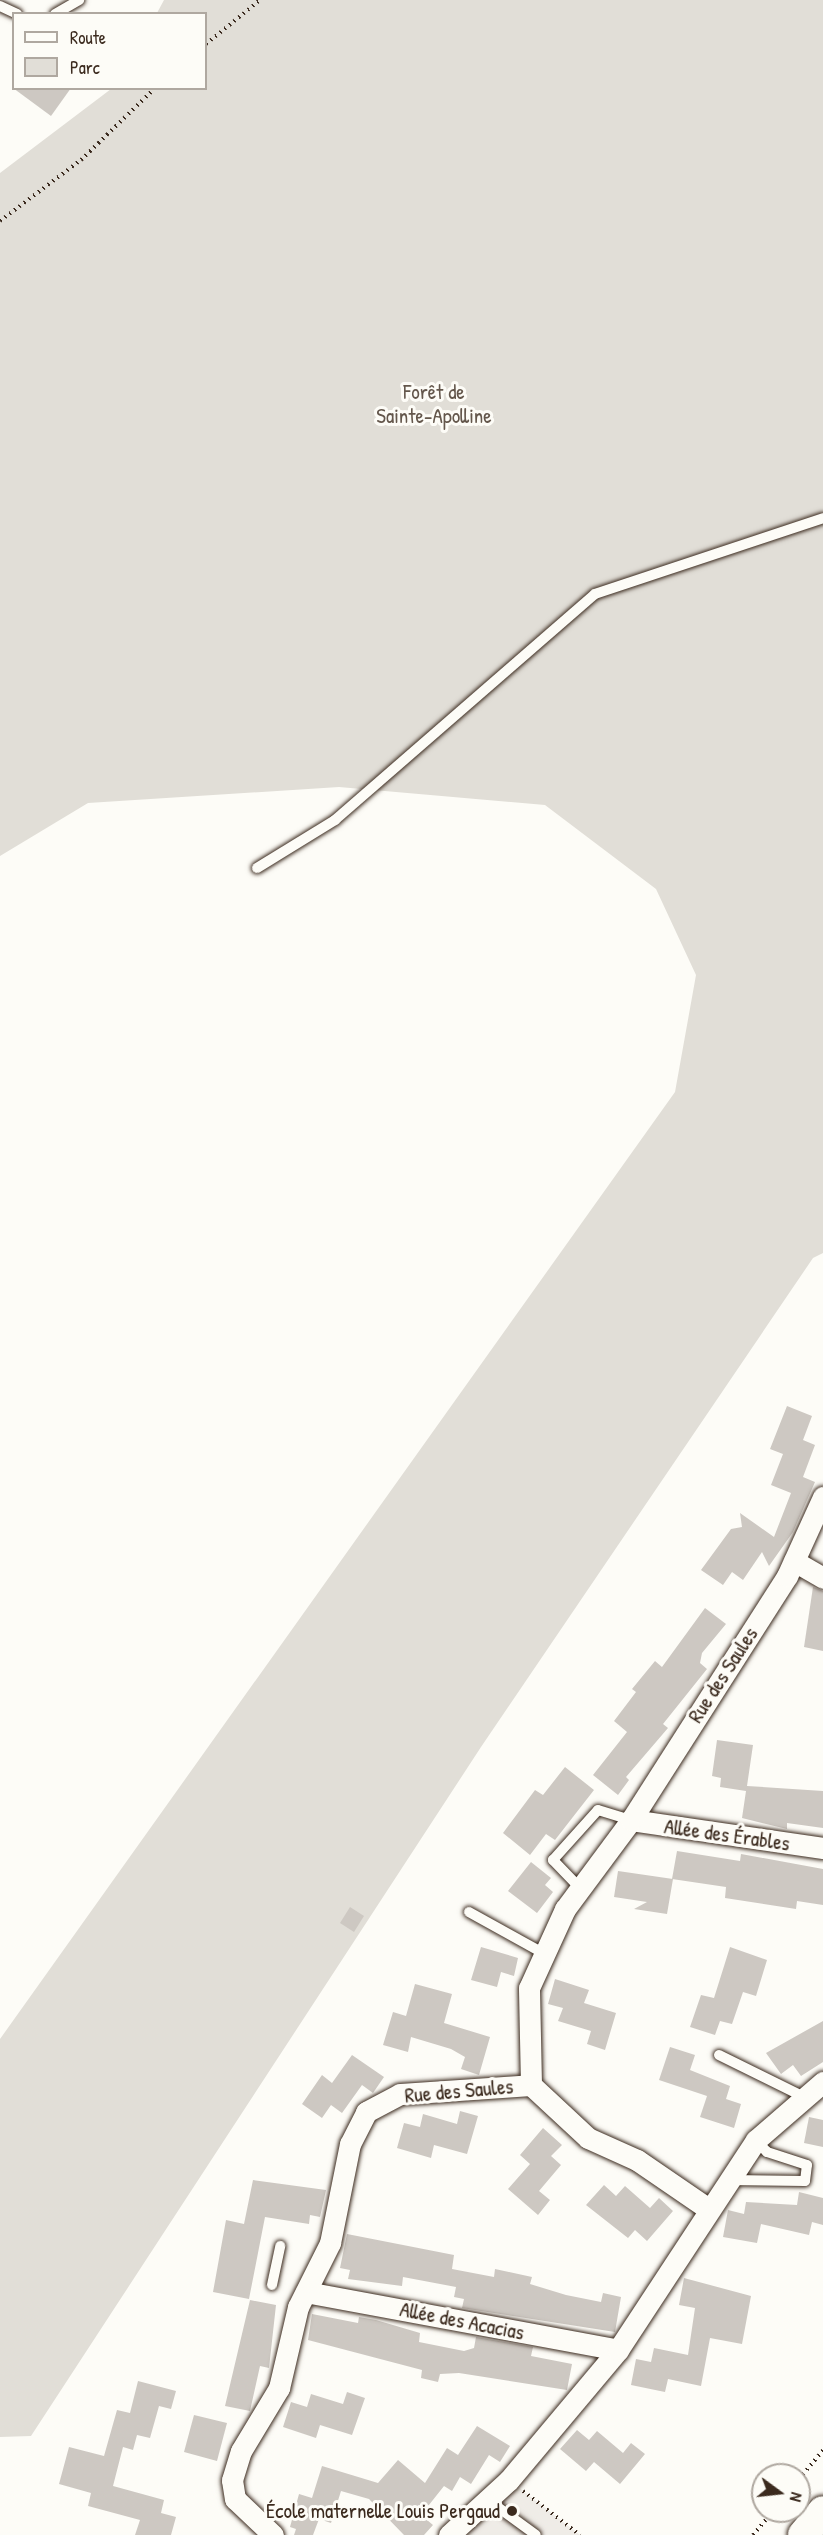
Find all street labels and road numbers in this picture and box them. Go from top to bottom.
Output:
street label: Rue des Saules [683,1622,763,1728]
street label: Allée des Érables [663,1814,791,1856]
street label: Rue des Saules [404,2074,514,2108]
street label: Allée des Acacias [398,2297,526,2345]

